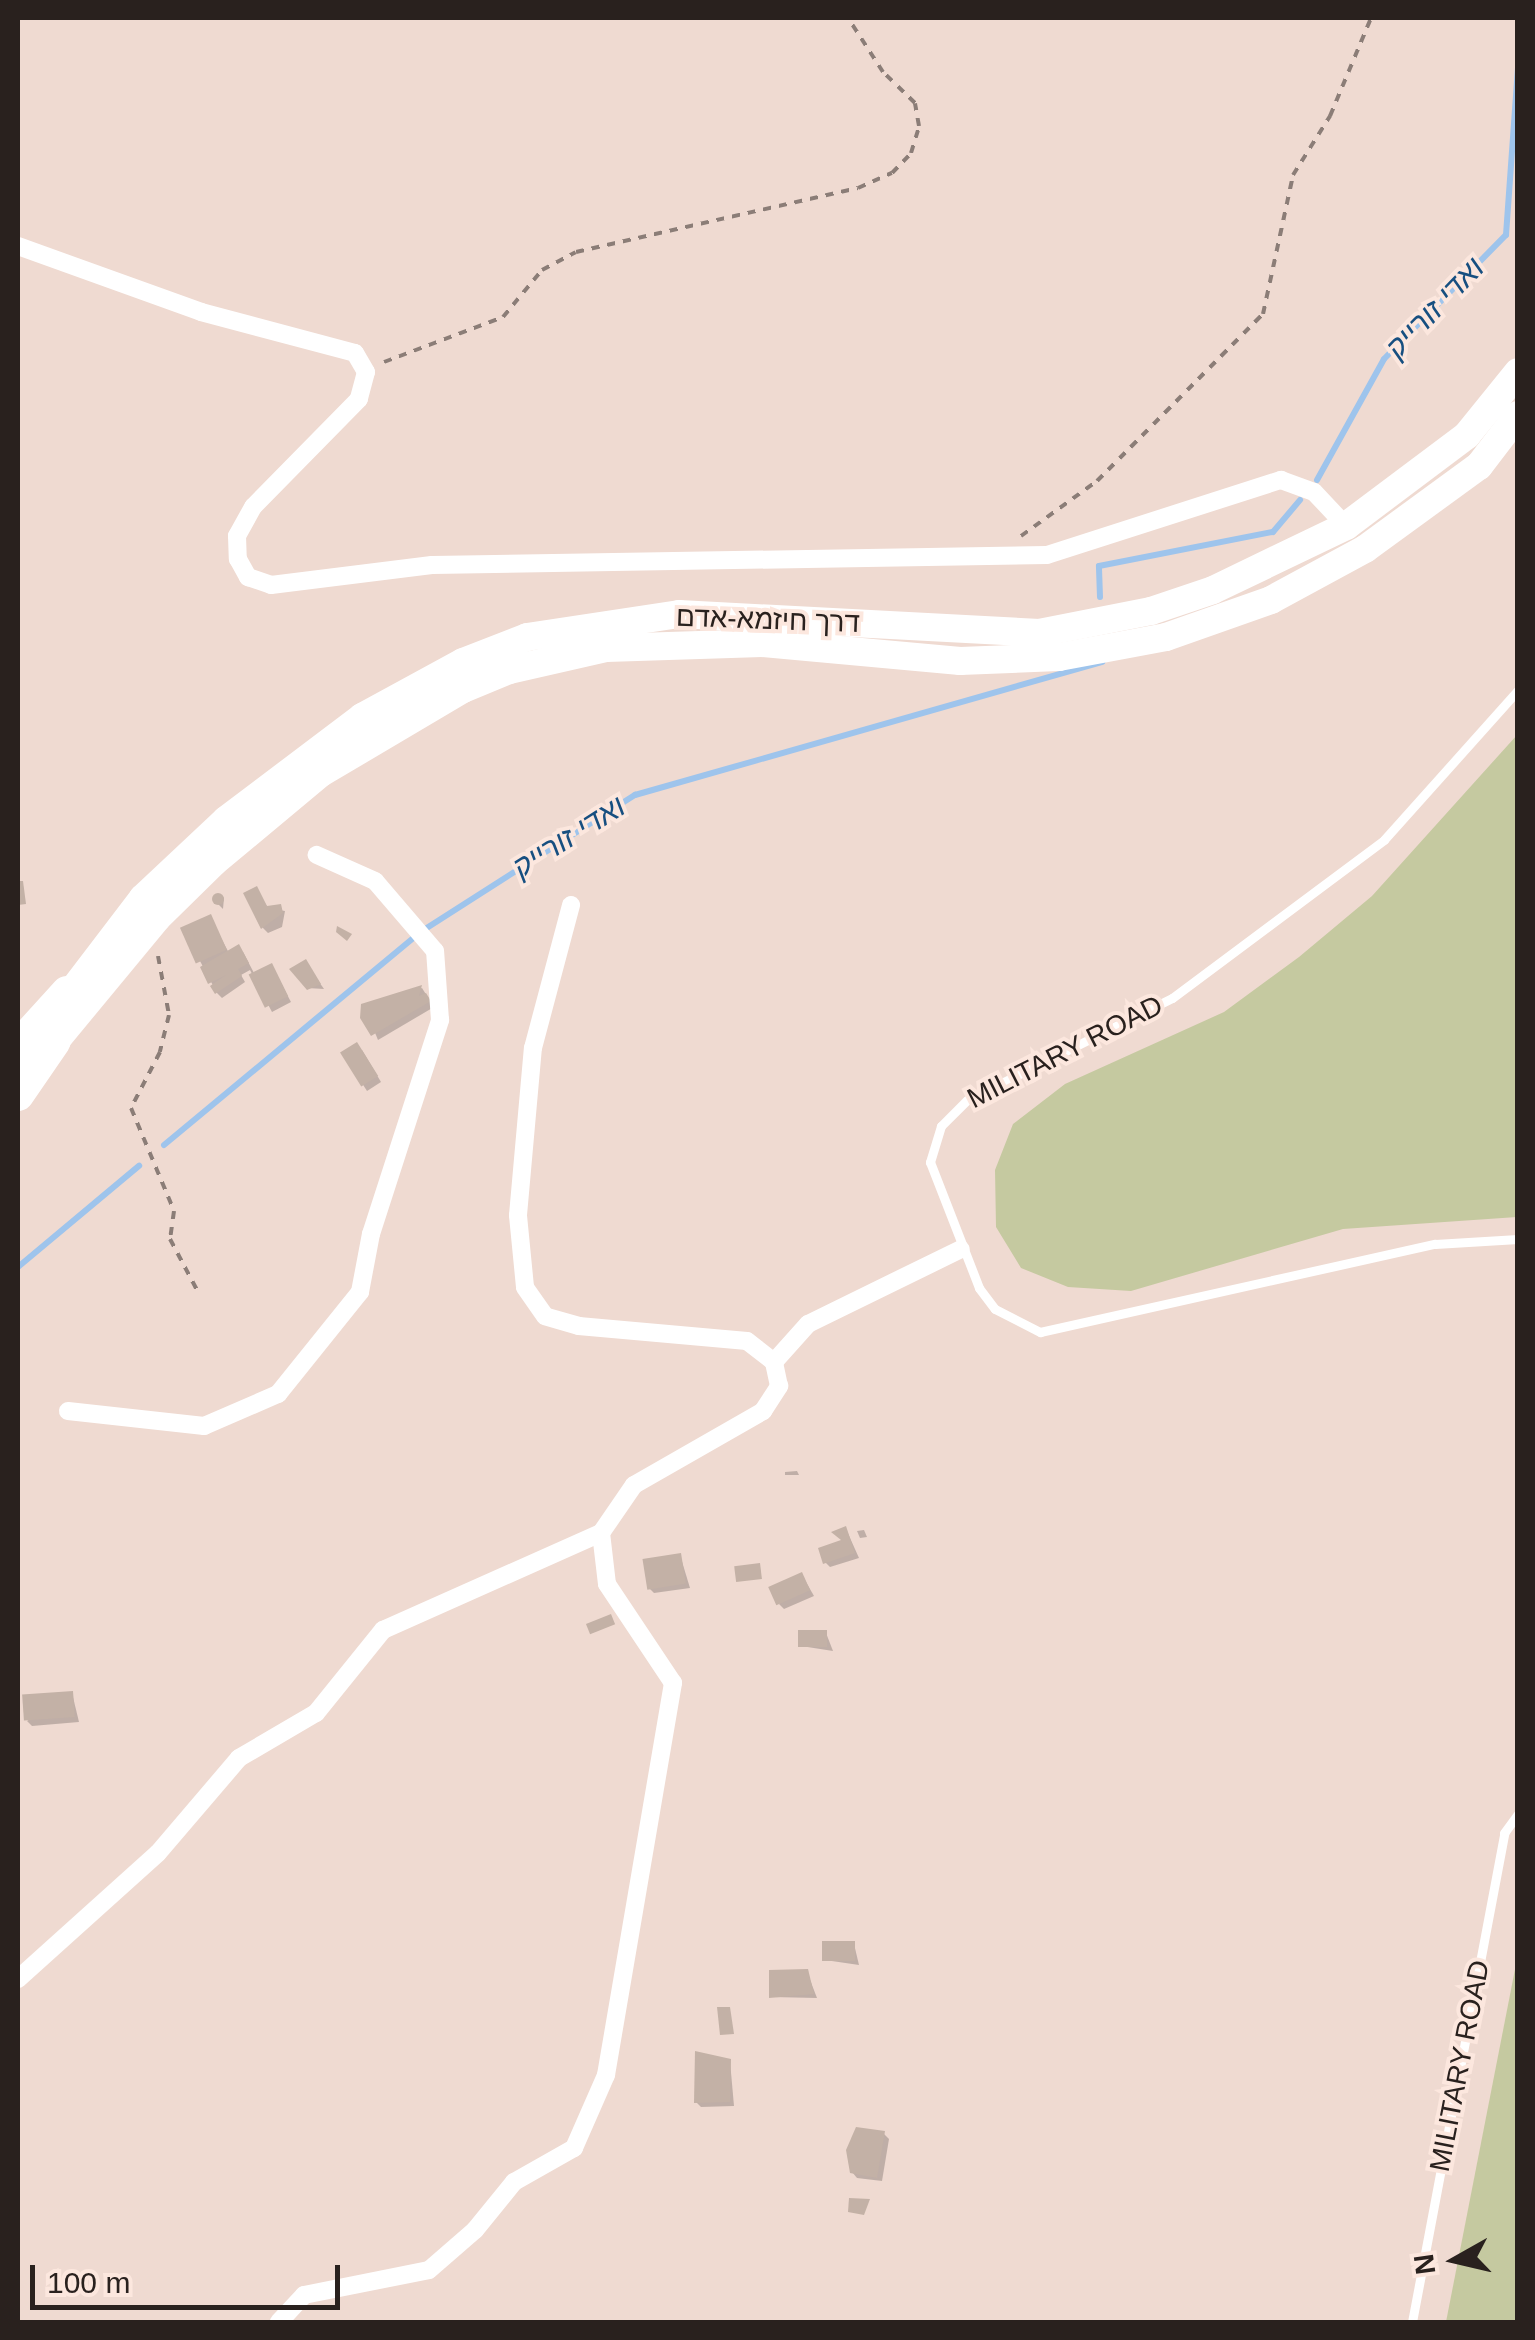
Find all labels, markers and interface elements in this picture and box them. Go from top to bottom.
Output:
water label: ואדי זורייק [1378,250,1492,366]
street label: דרך חיזמא-אדם [675,600,861,640]
water label: ואדי זורייק [506,788,632,886]
street label: MILITARY ROAD [961,988,1169,1116]
street label: MILITARY ROAD [1423,1957,1497,2175]
north arrow [1405,2210,1505,2310]
scale bar [35,2245,345,2307]
text: N [1408,2252,1442,2276]
text: 100 m [47,2266,130,2299]

